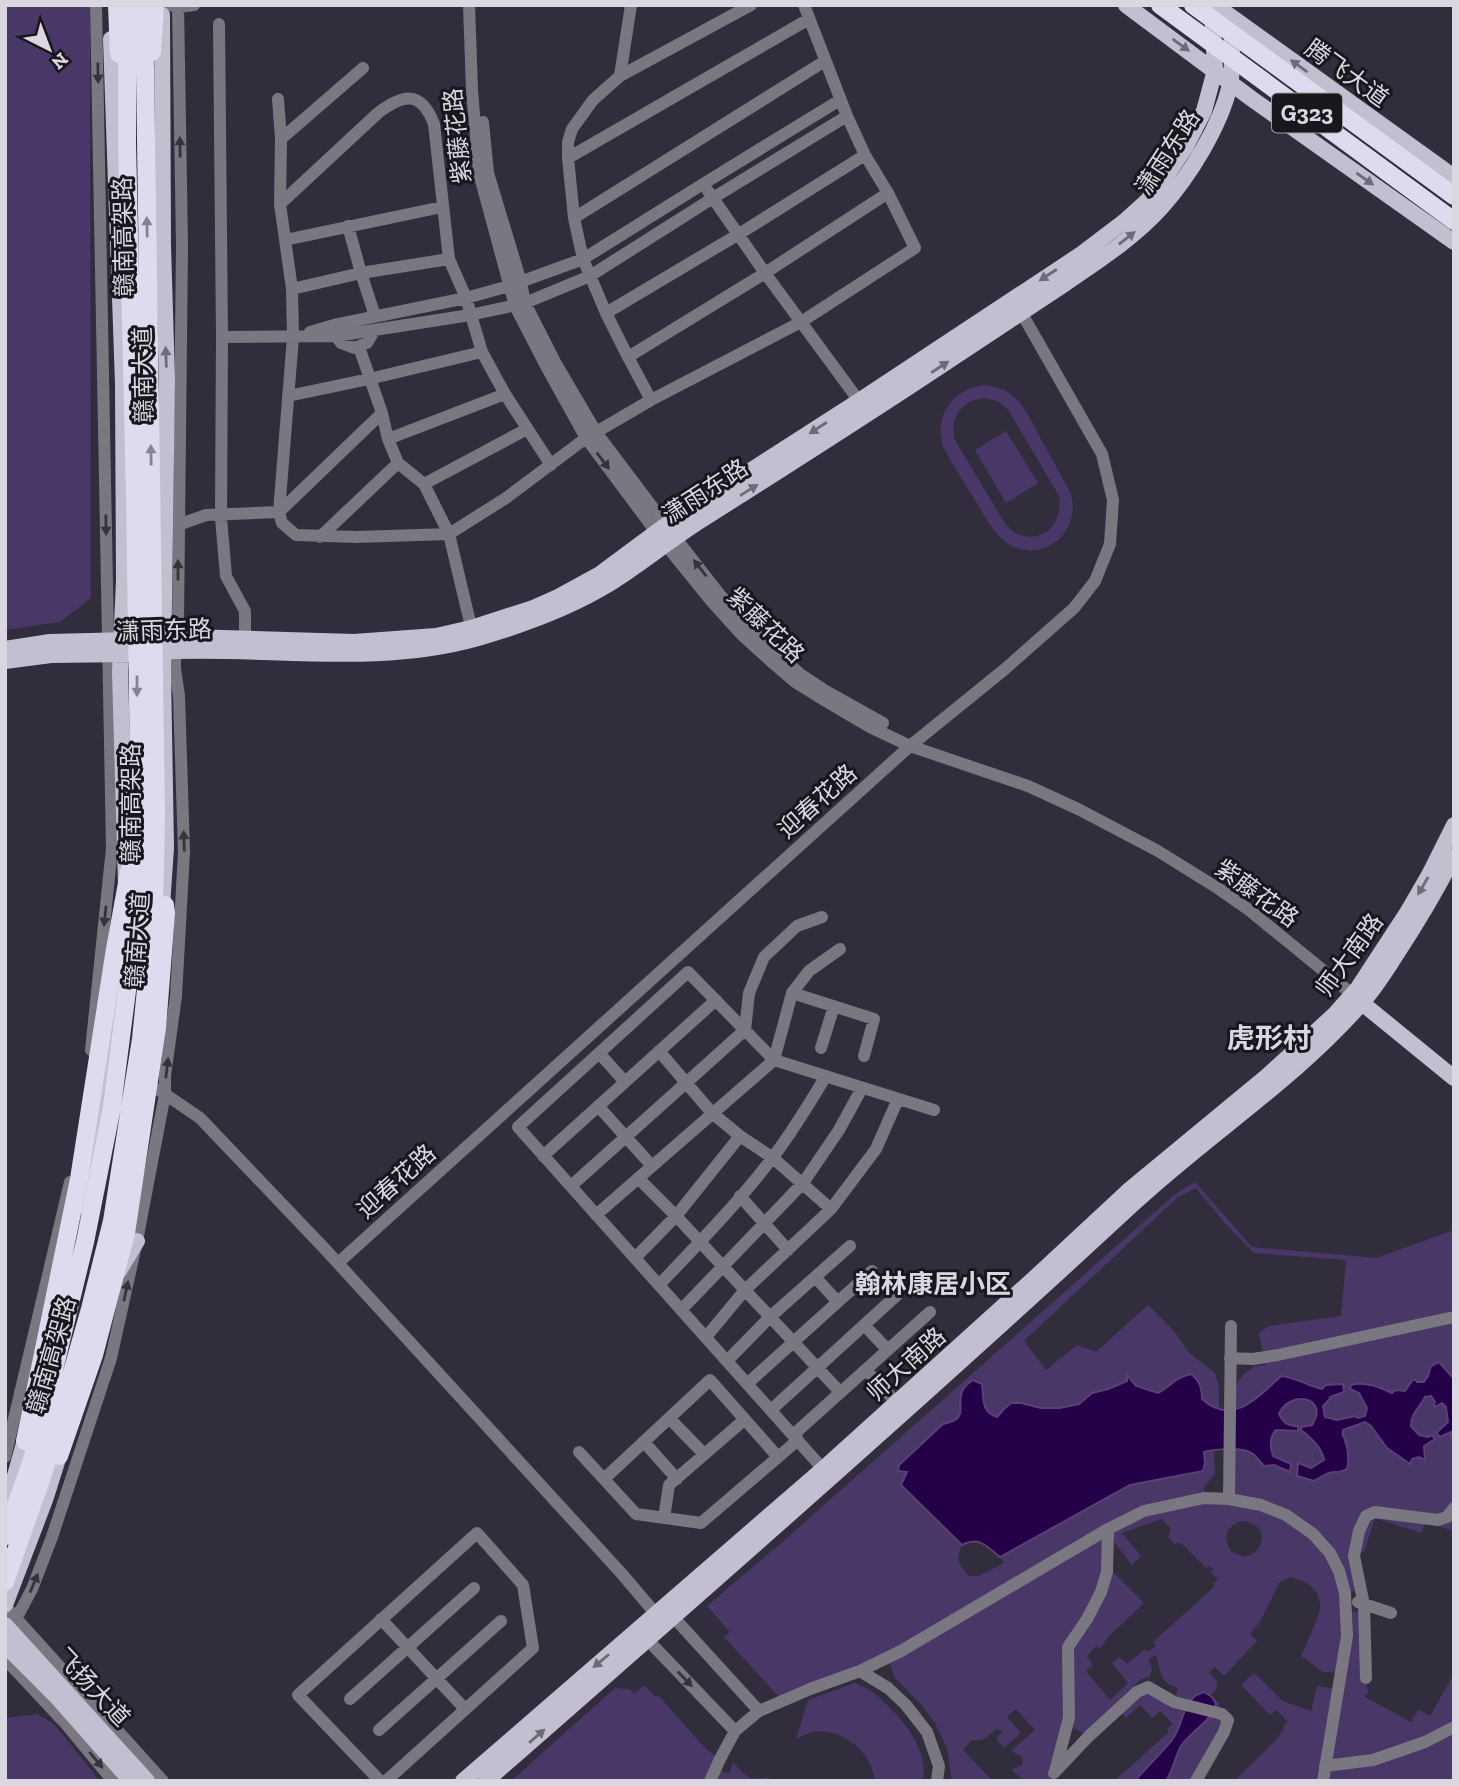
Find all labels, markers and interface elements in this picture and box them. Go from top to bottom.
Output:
north arrow [14,14,84,84]
street label: 腾飞大道 [1300,33,1394,113]
one-way arrow [1172,38,1190,52]
text: N [47,48,73,75]
one-way arrow [1290,59,1308,73]
one-way arrow [92,63,103,85]
street label: 紫藤花路 [438,87,476,185]
road number: G323 [1272,94,1342,132]
street label: 潇雨东路 [1129,104,1205,200]
one-way arrow [174,135,186,157]
one-way arrow [1356,172,1374,186]
street label: 赣南高架路 [107,177,139,297]
one-way arrow [141,216,153,238]
one-way arrow [1118,230,1136,245]
one-way arrow [1039,269,1058,282]
street label: 赣南大道 [128,327,158,423]
one-way arrow [160,346,172,368]
one-way arrow [930,360,950,373]
one-way arrow [808,421,827,434]
one-way arrow [145,443,157,465]
one-way arrow [596,452,610,471]
street label: 潇雨东路 [657,453,753,529]
one-way arrow [739,483,758,496]
one-way arrow [101,514,112,536]
one-way arrow [172,559,184,581]
one-way arrow [692,560,707,578]
street label: 紫藤花路 [721,581,811,669]
street label: 潇雨东路 [116,614,212,646]
one-way arrow [131,675,143,697]
street label: 赣南高架路 [116,743,145,863]
street label: 迎春花路 [772,758,862,844]
one-way arrow [178,830,189,852]
street label: 紫藤花路 [1210,853,1304,933]
one-way arrow [1417,876,1429,895]
street label: 赣南大道 [119,891,155,989]
one-way arrow [99,905,110,927]
street label: 师大南路 [1309,908,1389,1002]
district label: 虎形村 [1227,1022,1311,1055]
one-way arrow [161,1056,172,1078]
street label: 迎春花路 [351,1138,441,1224]
district label: 翰林康居小区 [855,1268,1011,1300]
one-way arrow [121,1280,132,1302]
street label: 赣南高架路 [21,1293,81,1417]
street label: 师大南路 [861,1321,951,1407]
one-way arrow [29,1573,40,1594]
street label: 飞扬大道 [50,1642,136,1732]
one-way arrow [593,1653,610,1668]
one-way arrow [676,1670,692,1687]
one-way arrow [528,1728,546,1744]
one-way arrow [88,1751,103,1769]

